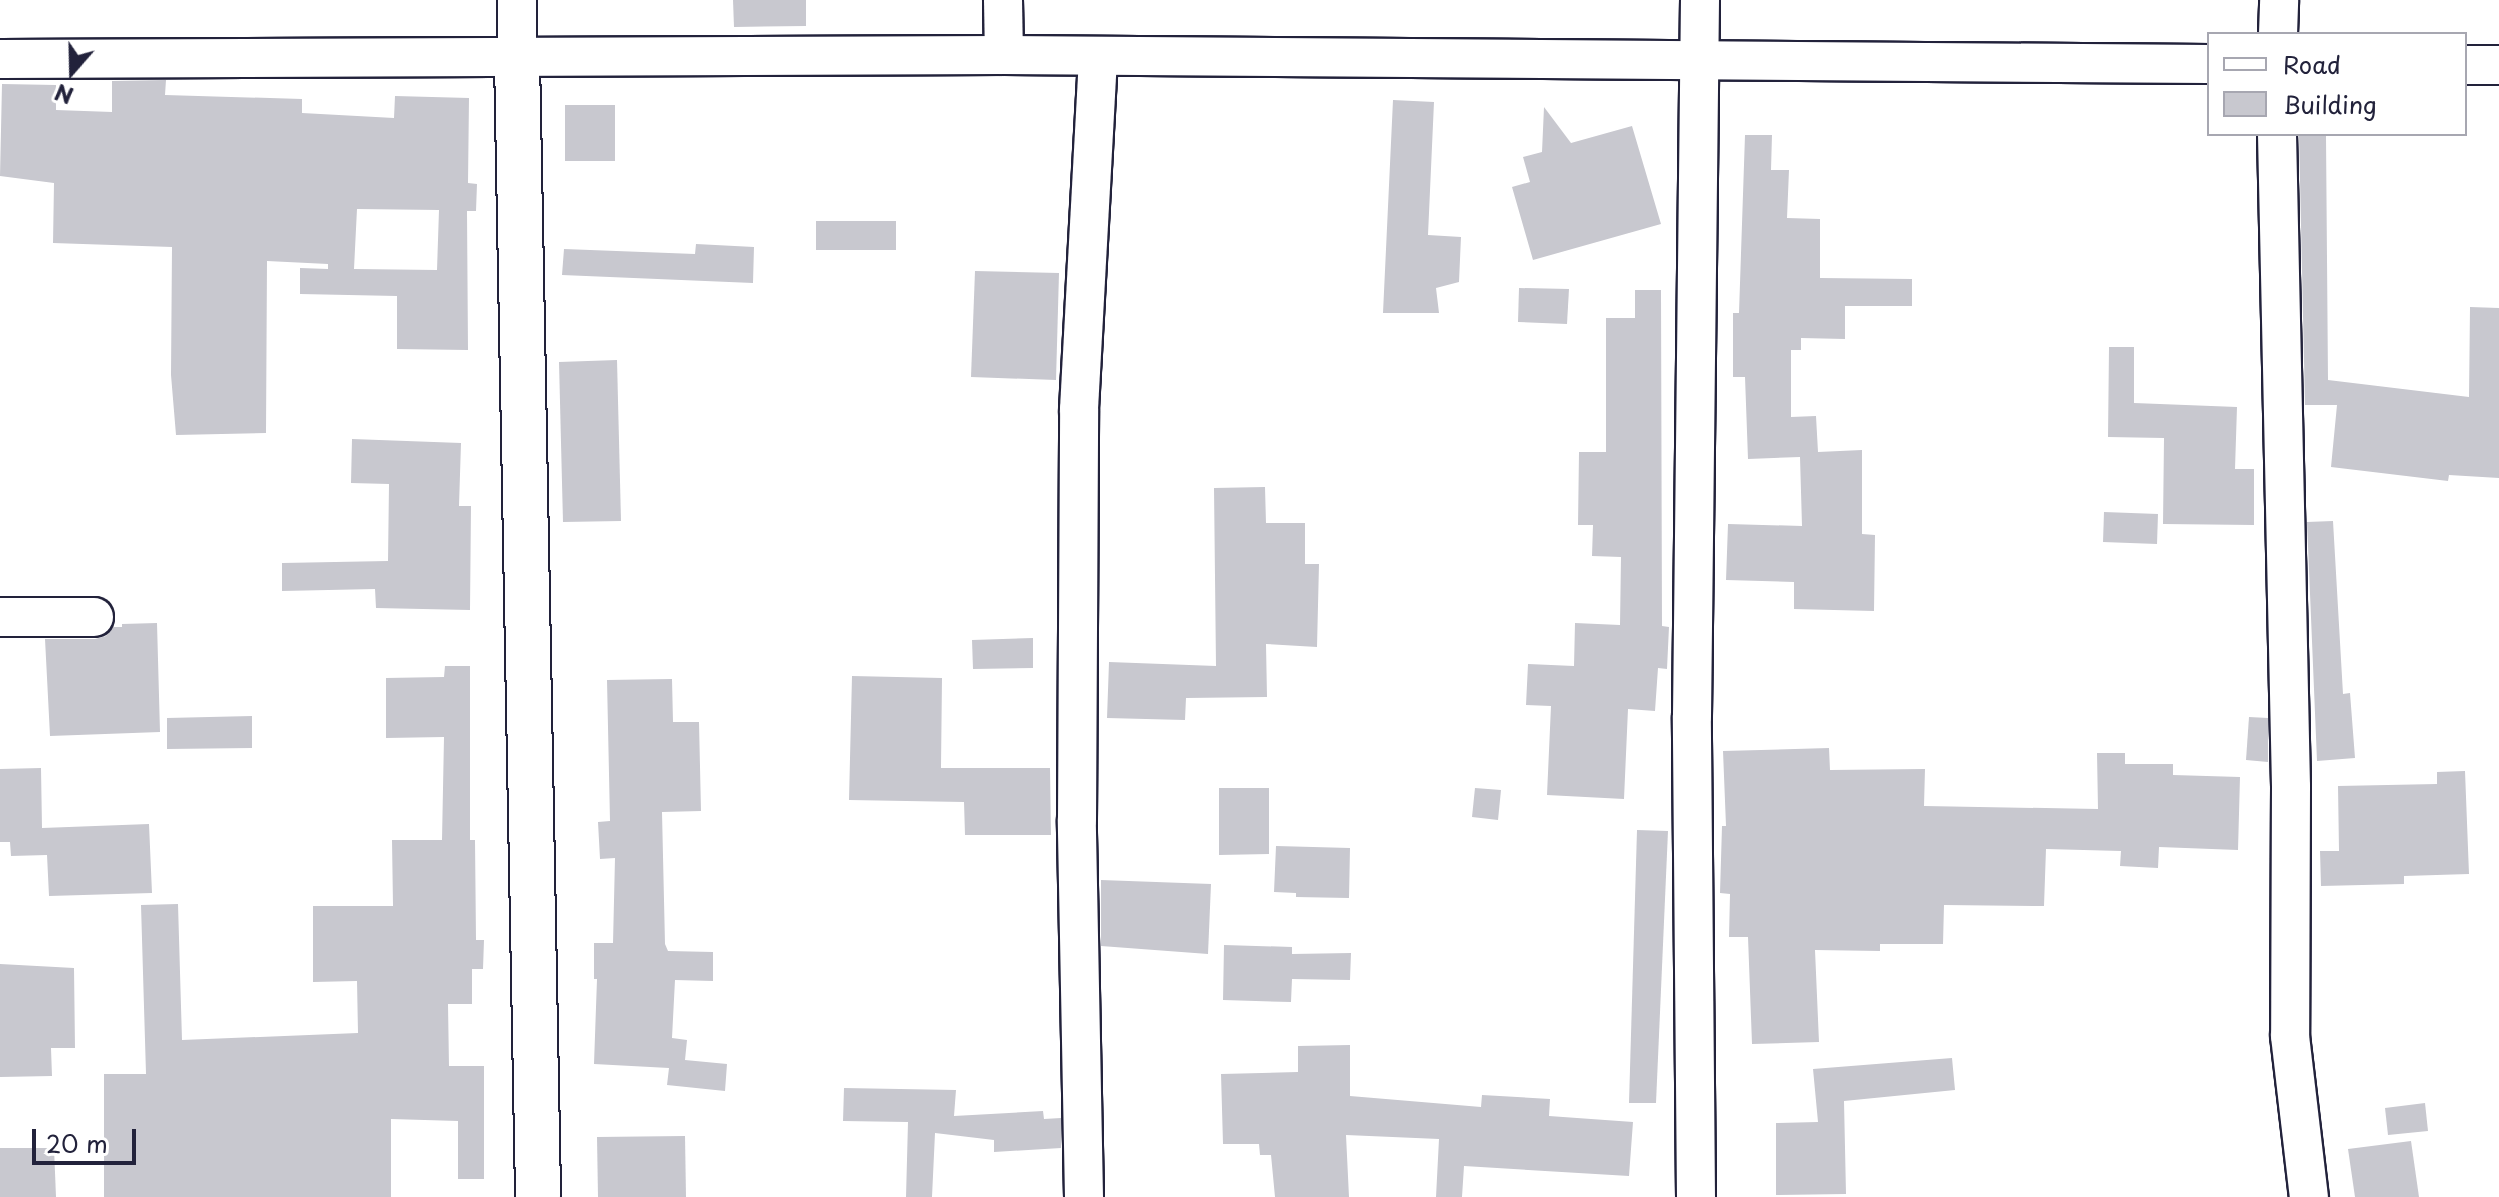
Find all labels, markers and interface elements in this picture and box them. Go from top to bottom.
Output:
north arrow [32,32,112,112]
legend [2207,32,2467,136]
text: Road [2283,46,2341,82]
text: N [50,77,77,114]
text: Building [2283,86,2377,122]
scale bar [36,1113,140,1163]
text: 20 m [46,1125,108,1161]

